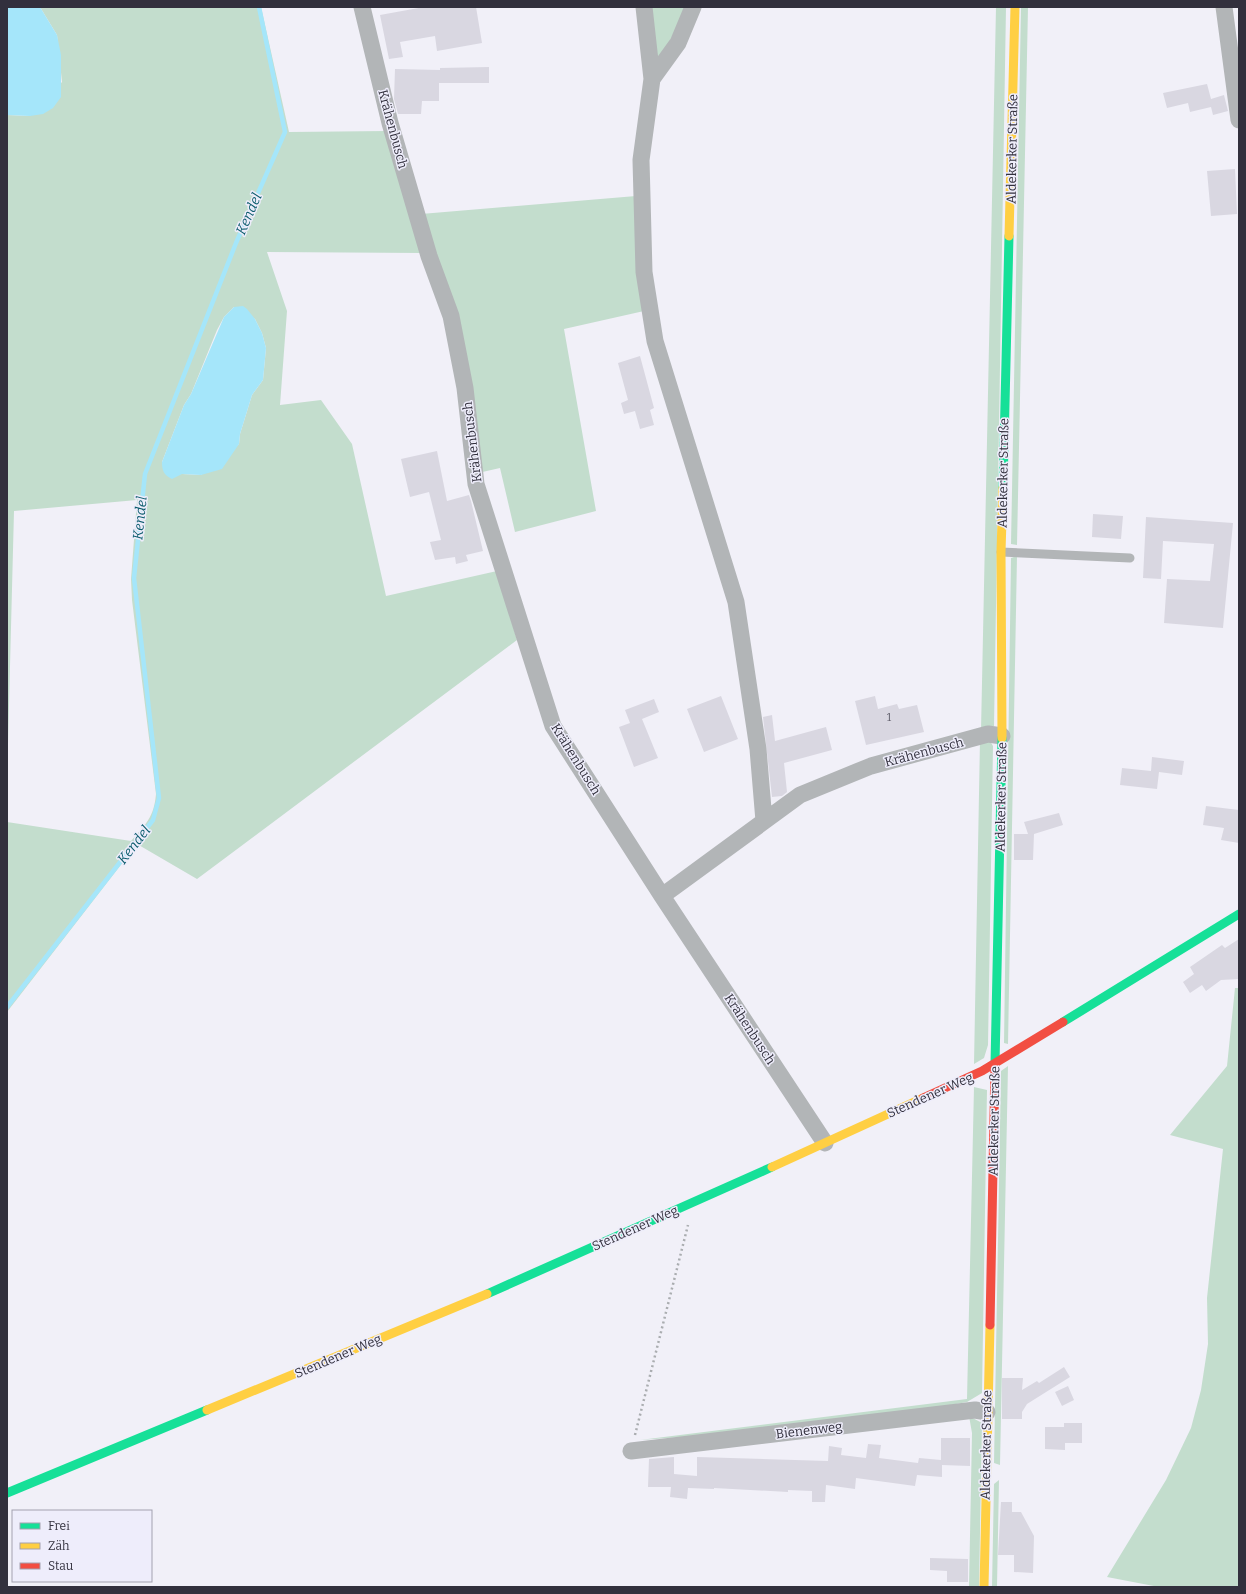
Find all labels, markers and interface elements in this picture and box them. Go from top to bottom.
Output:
street label: Krähenbusch [375,88,411,170]
street label: Aldekerker Straße [1004,94,1020,204]
water label: Kendel [232,190,266,237]
street label: Krähenbusch [460,401,484,483]
street label: Aldekerker Straße [995,418,1011,528]
water label: Kendel [129,495,151,541]
house number: 1 [887,711,892,724]
street label: Krähenbusch [548,721,604,797]
street label: Krähenbusch [883,734,965,770]
street label: Aldekerker Straße [993,742,1009,852]
water label: Kendel [114,822,154,868]
street label: Krähenbusch [722,991,778,1067]
street label: Aldekerker Straße [986,1066,1002,1176]
street label: Stendener Weg [885,1069,975,1121]
street label: Stendener Weg [590,1202,680,1254]
street label: Stendener Weg [292,1331,384,1381]
street label: Aldekerker Straße [978,1390,994,1500]
street label: Bienenweg [775,1418,843,1442]
legend [12,1510,152,1582]
text: Frei [48,1519,70,1533]
text: Zäh [48,1539,70,1553]
text: Stau [48,1559,74,1573]

